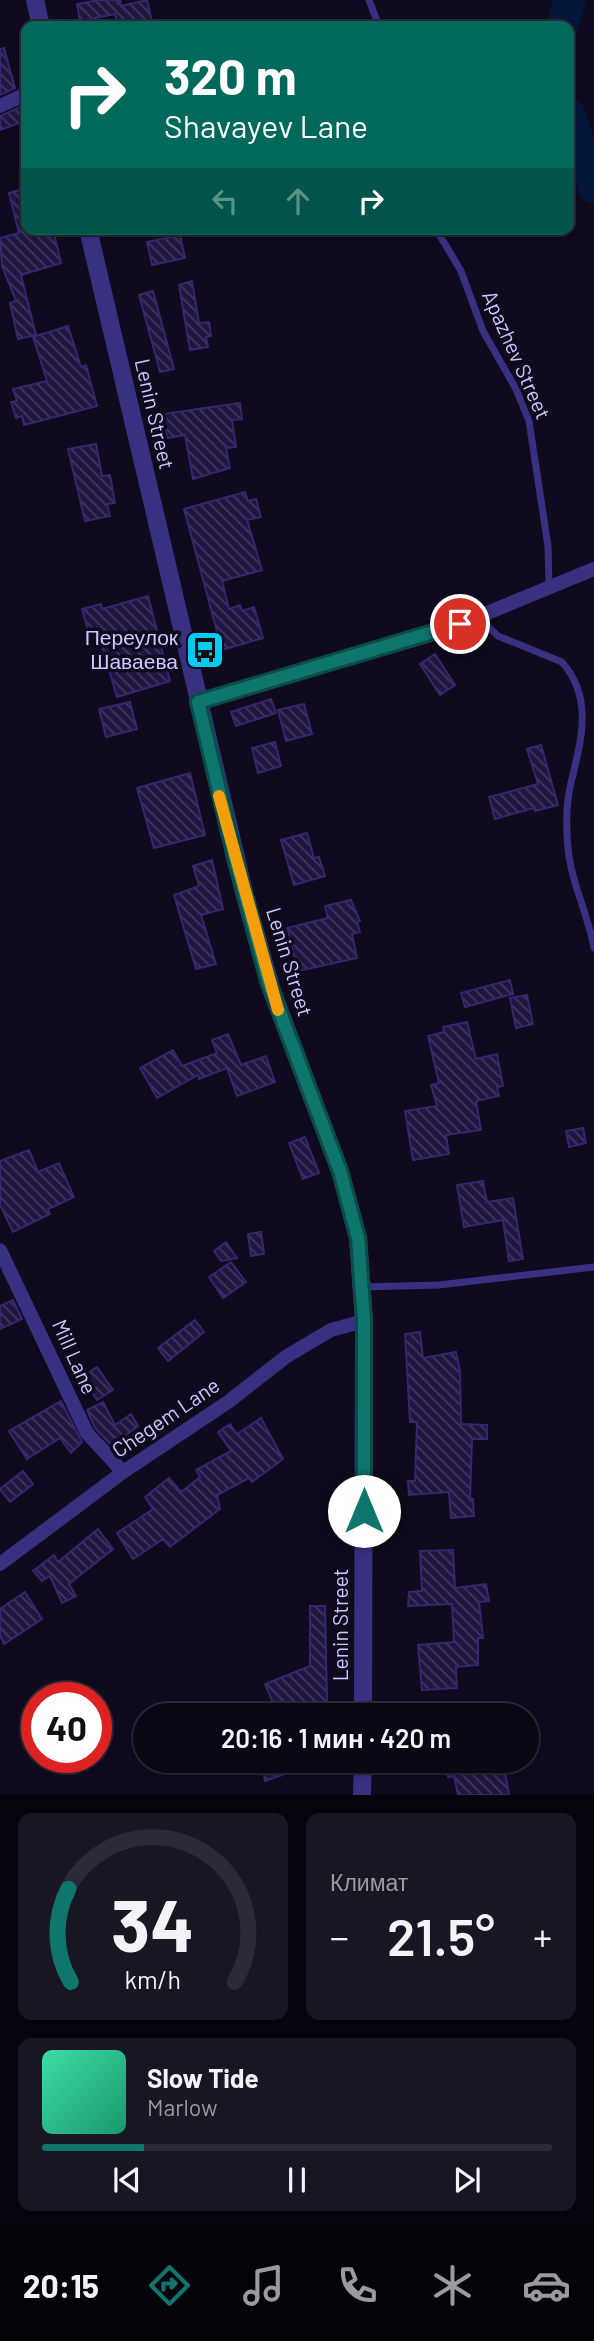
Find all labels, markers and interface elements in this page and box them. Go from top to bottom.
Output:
text: 320 m [164,46,297,105]
icon: right [49,49,140,140]
text: Shavayev Lane [164,106,368,144]
icon: left [206,182,244,220]
icon: ahead [279,182,317,220]
icon: right [352,182,390,220]
street label: Apazhev Street [478,286,557,423]
street label: Lenin Street [131,356,180,471]
pin [430,594,490,654]
icon: arrive [441,605,479,643]
place label: Переулок Шаваева [85,624,179,673]
bus stop icon: Переулок Шаваева [184,629,226,671]
street label: Lenin Street [262,904,319,1019]
street label: Mill Lane [48,1315,103,1398]
street label: Chegem Lane [107,1372,224,1462]
position arrow [327,1474,401,1548]
street label: Lenin Street [327,1569,352,1681]
speed limit sign: 40 [21,1682,112,1773]
text: 20:16 · 1 мин · 420 m [221,1722,451,1753]
text: Климат [330,1868,408,1896]
text: 34 [111,1880,195,1968]
text: 21.5° [387,1904,495,1966]
text: − [330,1913,349,1959]
text: + [533,1913,552,1959]
text: km/h [125,1964,181,1994]
text: Slow Tide [147,2062,259,2093]
text: Marlow [147,2093,218,2121]
icon: previous [108,2161,146,2199]
icon: pause [278,2161,316,2199]
icon: next [448,2161,486,2199]
icon: directions [145,2261,194,2310]
icon: music [239,2261,288,2310]
icon: phone [333,2261,382,2310]
icon: climate [428,2261,477,2310]
icon: car [522,2261,571,2310]
text: 20:15 [23,2266,99,2304]

